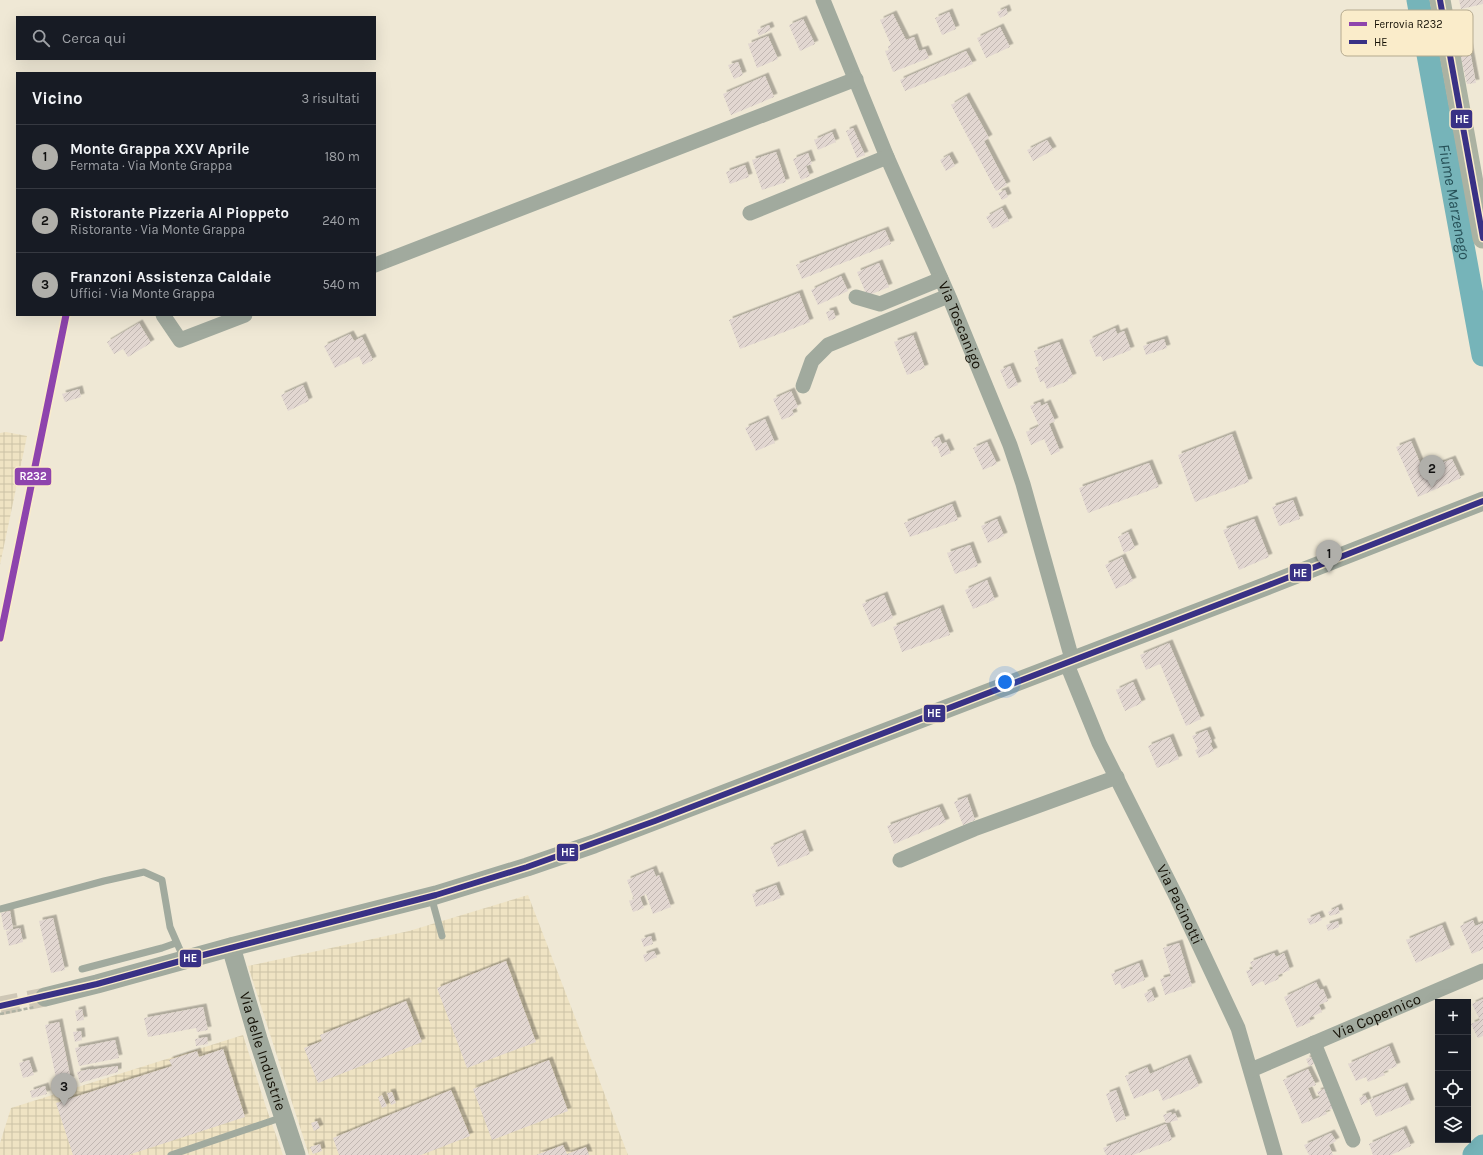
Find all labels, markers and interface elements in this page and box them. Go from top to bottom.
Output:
legend [1341,10,1473,56]
search box [16,16,376,60]
text: Ferrovia R232 [1374,18,1443,31]
icon: search [30,27,52,49]
text: Cerca qui [62,29,126,47]
text: HE [1374,36,1388,49]
text: Vicino [32,88,83,108]
text: 3 risultati [302,91,360,106]
line badge: HE [1450,109,1473,129]
text: HE [1455,113,1469,126]
text: Monte Grappa XXV Aprile [70,140,250,158]
water label: Fiume Marzenego [1435,142,1474,261]
text: 1 [43,149,47,164]
text: 180 m [325,149,360,164]
text: Fermata · Via Monte Grappa [70,158,232,173]
text: Ristorante Pizzeria Al Pioppeto [70,204,289,222]
text: 2 [41,213,49,228]
text: 240 m [322,213,360,228]
text: Ristorante · Via Monte Grappa [70,222,245,237]
text: Franzoni Assistenza Caldaie [70,268,271,286]
text: 3 [41,277,49,292]
text: 540 m [322,277,360,292]
street label: Via Toscanigo [934,278,987,372]
text: Uffici · Via Monte Grappa [70,286,215,301]
pin: 2 [1419,455,1445,488]
line badge: R232 [14,467,52,486]
text: R232 [19,470,47,483]
pin: 1 [1316,540,1342,573]
line badge: HE [1289,563,1312,582]
text: HE [1293,567,1307,580]
your location [995,672,1015,692]
line badge: HE [923,704,946,723]
text: HE [927,707,941,720]
line badge: HE [556,843,579,862]
text: HE [561,846,575,859]
street label: Via Pacinotti [1153,862,1207,947]
line badge: HE [179,949,202,968]
text: HE [183,952,197,965]
street label: Via delle Industrie [236,990,290,1113]
street label: Via Copernico [1330,990,1424,1043]
map controls [1435,999,1471,1143]
button: + [1435,999,1471,1035]
button: − [1435,1035,1471,1071]
button: locate [1435,1071,1471,1107]
pin: 3 [51,1073,77,1106]
button: layers [1435,1107,1471,1143]

